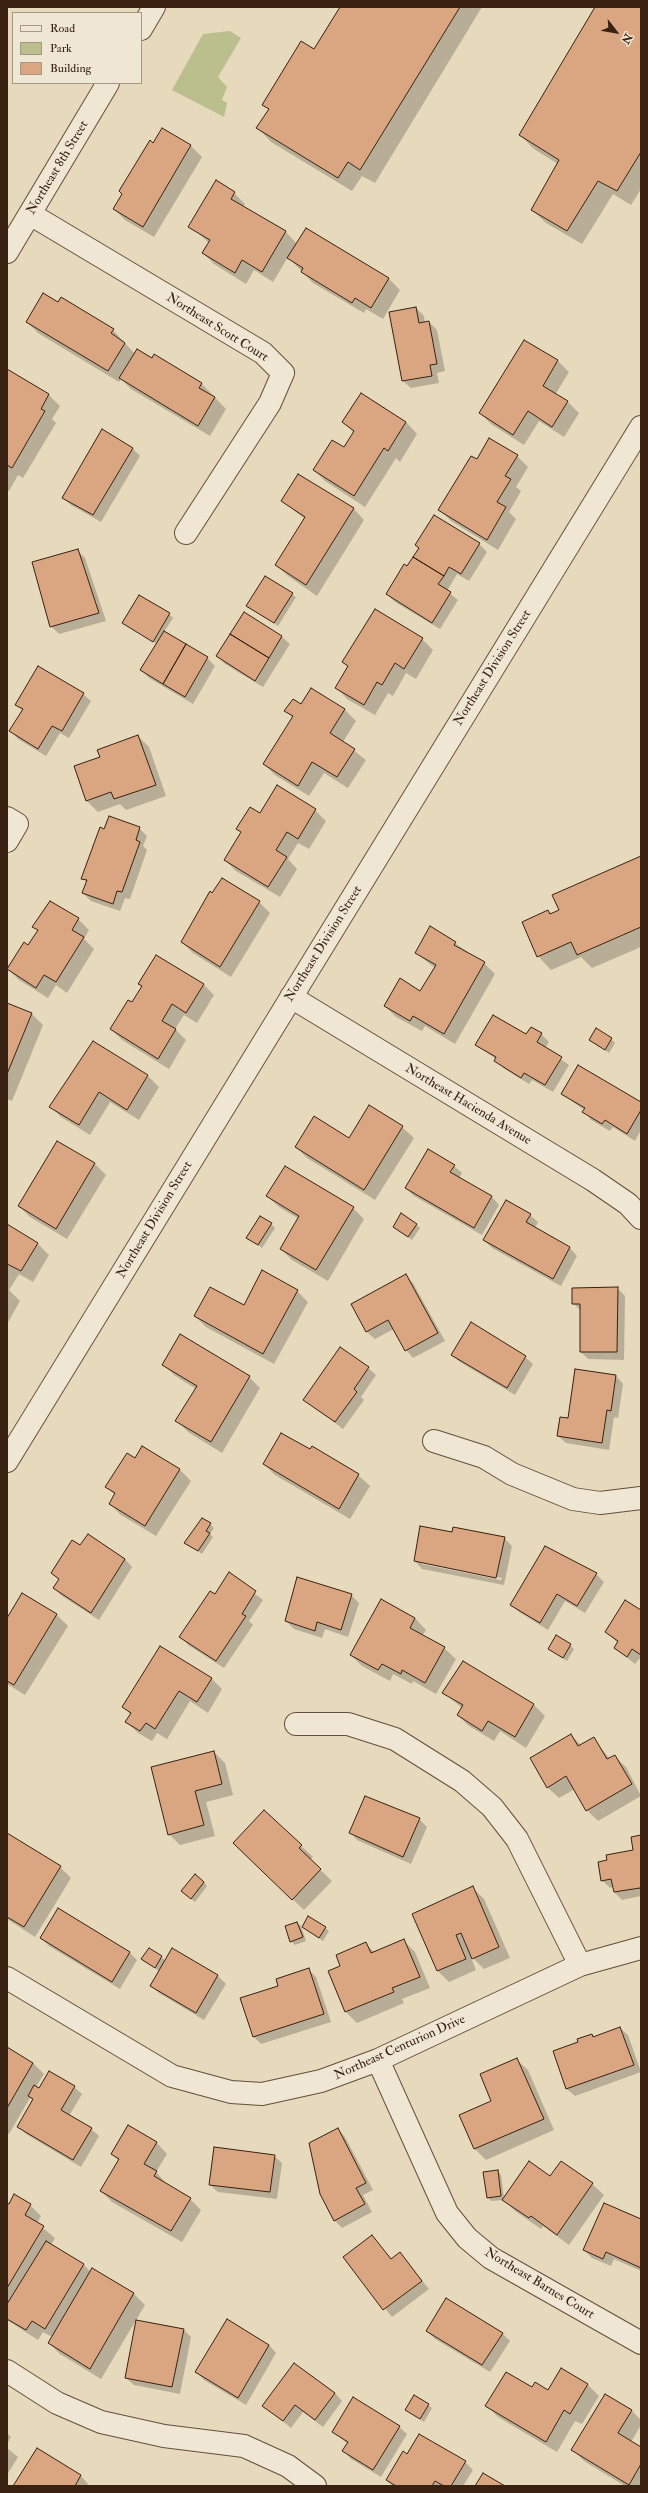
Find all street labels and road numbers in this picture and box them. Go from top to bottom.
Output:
street label: Northeast 8th Street [24,118,92,218]
street label: Northeast Scott Court [163,290,271,366]
street label: Northeast Division Street [451,607,535,729]
street label: Northeast Division Street [282,883,366,1005]
street label: Northeast Hacienda Avenue [402,1061,534,1149]
street label: Northeast Division Street [114,1159,196,1281]
street label: Northeast Centurion Drive [332,2012,468,2084]
street label: Northeast Barnes Court [481,2245,597,2323]

